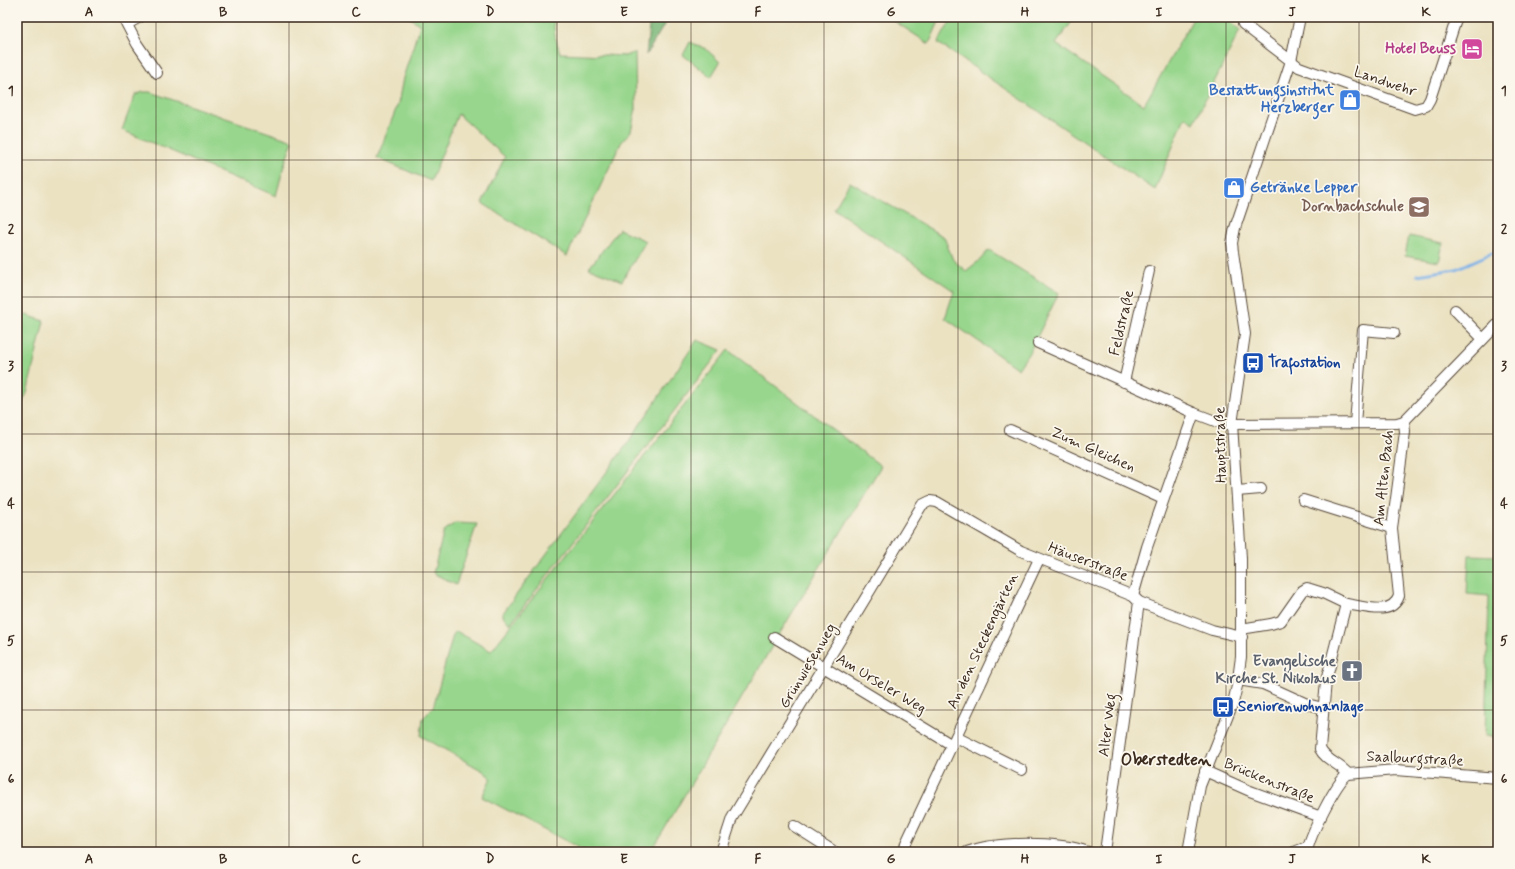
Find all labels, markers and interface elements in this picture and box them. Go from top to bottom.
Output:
text: A [85,4,93,21]
text: B [219,4,228,21]
text: C [351,4,361,21]
text: D [486,4,495,21]
text: E [620,4,628,21]
text: F [755,4,762,21]
text: G [887,4,896,21]
text: H [1021,4,1030,21]
text: I [1156,4,1163,21]
text: J [1288,4,1296,21]
text: K [1421,4,1431,21]
hotel icon: Hotel Beuss [1459,36,1485,62]
place label: Hotel Beuss [1385,39,1456,59]
street label: Landwehr [1351,62,1419,102]
place label: Bestattungsinstitut Herzberger [1209,81,1335,120]
text: 1 [8,83,14,100]
text: 1 [1501,83,1507,100]
shop icon: Bestattungsinstitut Herzberger [1337,87,1363,113]
shop icon: Getränke Lepper [1221,175,1247,201]
place label: Getränke Lepper [1250,178,1358,198]
school or university icon: Dornbachschule [1406,194,1432,220]
place label: Dornbachschule [1301,197,1404,217]
text: 2 [8,221,15,238]
text: 2 [1501,221,1508,238]
street label: Feldstraße [1105,288,1139,358]
bus stop icon: Trafostation [1240,350,1266,376]
place label: Trafostation [1268,353,1341,375]
text: 3 [8,358,14,375]
text: 3 [1501,358,1507,375]
street label: Hauptstraße [1210,407,1232,483]
street label: Zum Gleichen [1048,422,1138,478]
street label: Am Alten Bach [1369,429,1399,527]
text: 4 [7,496,15,513]
text: 4 [1500,496,1508,513]
street label: Häuserstraße [1045,538,1131,586]
street label: An den Steckengärten [943,570,1024,713]
street label: Grünwiesenweg [775,620,842,713]
text: 5 [7,633,15,650]
text: 5 [1500,633,1508,650]
street label: Am Urseler Weg [832,649,930,719]
place label: Evangelische Kirche St. Nikolaus [1215,652,1337,689]
church icon: Evangelische Kirche St. Nikolaus [1339,658,1365,684]
street label: Alter Weg [1094,692,1123,758]
bus stop icon: Seniorenwohnanlage [1210,694,1236,720]
place label: Seniorenwohnanlage [1238,697,1364,718]
street label: Saalburgstraße [1366,746,1464,773]
district label: Oberstedten [1121,749,1212,771]
street label: Brückenstraße [1221,754,1317,808]
text: 6 [8,771,15,788]
text: 6 [1501,771,1508,788]
text: A [85,851,93,868]
text: B [219,851,228,868]
text: C [351,851,361,868]
text: D [486,851,495,868]
text: E [620,851,628,868]
text: F [755,851,762,868]
text: G [887,851,896,868]
text: H [1021,851,1030,868]
text: I [1156,851,1163,868]
text: J [1288,851,1296,868]
text: K [1421,851,1431,868]

